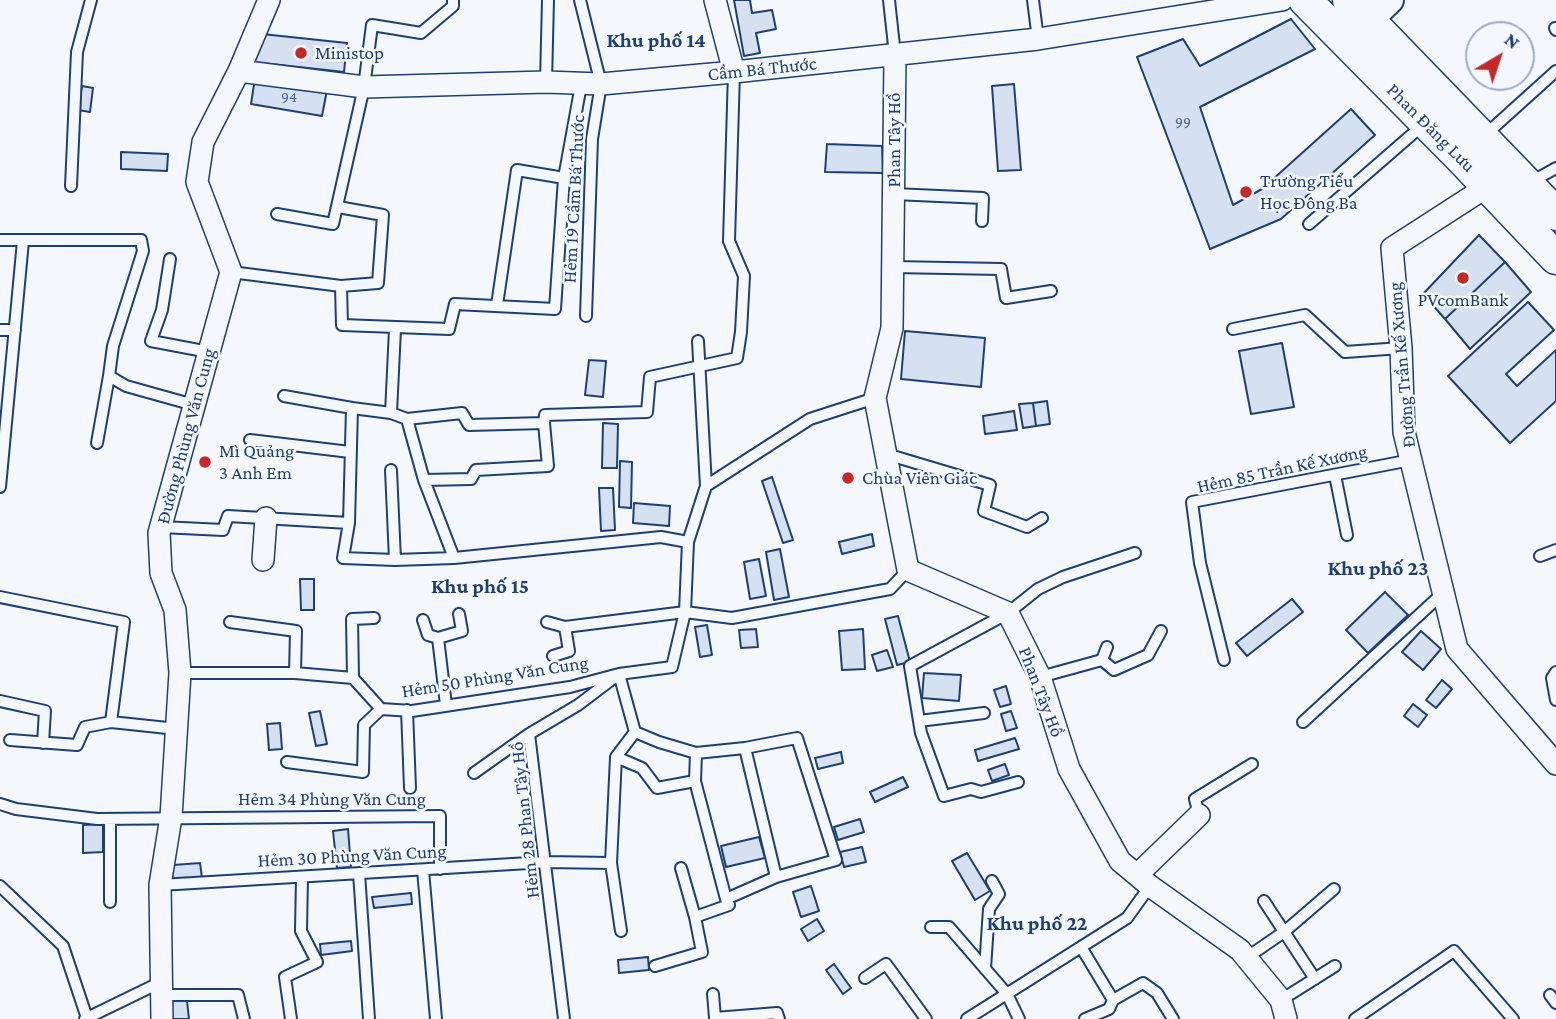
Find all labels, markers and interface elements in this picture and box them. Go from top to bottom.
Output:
north arrow [1465,21,1535,91]
district label: Khu phố 14 [606,28,706,54]
text: N [1501,29,1524,53]
place label: Ministop [315,42,384,64]
marker: Ministop [293,45,309,61]
street label: Cầm Bá Thước [706,52,818,86]
street label: Phan Đăng Lưu [1382,79,1480,177]
house number: 94 [281,87,297,107]
street label: Phan Tây Hồ [883,93,905,187]
house number: 99 [1175,112,1191,132]
street label: Hẻm 19 Cầm Bá Thước [558,114,590,284]
place label: Trường Tiểu Học Đông Ba [1260,170,1358,214]
marker: Trường Tiểu Học Đông Ba [1238,184,1254,200]
marker: PVcomBank [1455,270,1471,286]
street label: Đường Trần Kế Xương [1383,281,1421,449]
place label: PVcomBank [1418,289,1508,311]
street label: Đường Phùng Văn Cung [152,346,220,526]
place label: Mì Quảng 3 Anh Em [219,440,294,484]
street label: Hẻm 85 Trần Kế Xương [1195,440,1369,498]
marker: Mì Quảng 3 Anh Em [197,454,213,470]
place label: Chùa Viên Giác [862,467,977,489]
marker: Chùa Viên Giác [840,470,856,486]
district label: Khu phố 23 [1328,556,1428,582]
district label: Khu phố 15 [431,574,529,600]
street label: Phan Tây Hồ [1013,644,1069,740]
street label: Hẻm 50 Phùng Văn Cung [400,651,590,703]
street label: Hẻm 28 Phan Tây Hồ [505,741,545,899]
street label: Hẻm 34 Phùng Văn Cung [238,788,426,810]
street label: Hẻm 30 Phùng Văn Cung [257,840,447,872]
district label: Khu phố 22 [986,911,1088,937]

